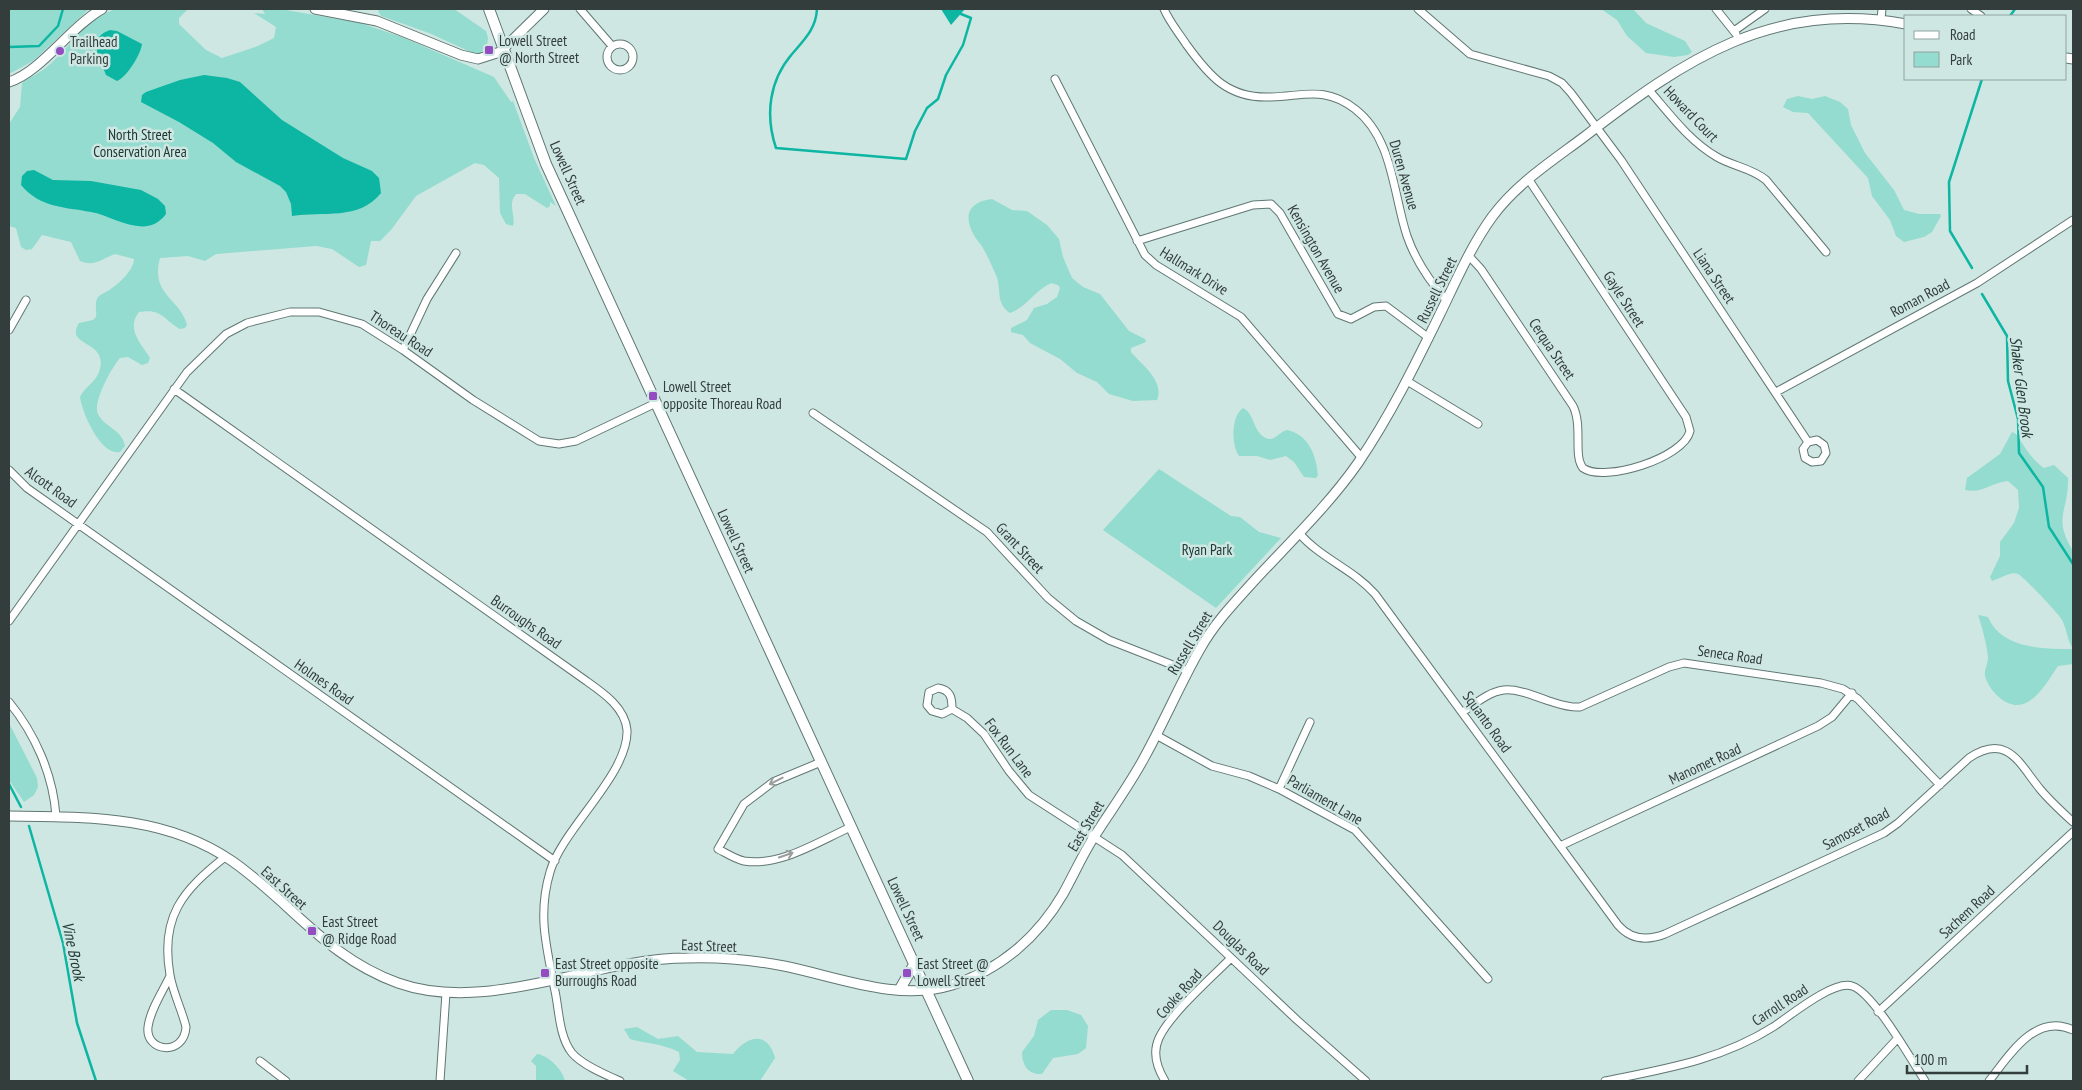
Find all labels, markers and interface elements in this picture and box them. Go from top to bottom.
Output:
legend [1904,15,2067,80]
text: Road [1950,25,1976,44]
place label: Lowell Street @ North Street [499,31,579,67]
place label: Trailhead Parking [70,32,118,68]
marker: Lowell Street @ North Street [483,44,495,56]
marker: Trailhead Parking [54,45,66,57]
text: Park [1950,50,1972,69]
street label: Howard Court [1660,81,1723,146]
park label: North Street Conservation Area [93,125,187,161]
street label: Lowell Street [546,138,591,208]
street label: Duren Avenue [1385,138,1424,212]
street label: Kensington Avenue [1284,201,1349,296]
street label: Hallmark Drive [1157,242,1232,299]
street label: Liana Street [1689,245,1740,307]
street label: Russell Street [1412,254,1461,326]
street label: Gayle Street [1599,267,1650,330]
street label: Roman Road [1887,274,1953,321]
street label: Thoreau Road [366,306,436,361]
street label: Cerqua Street [1525,314,1580,383]
water label: Shaker Glen Brook [2006,336,2038,440]
place label: Lowell Street opposite Thoreau Road [663,377,782,413]
marker: Lowell Street opposite Thoreau Road [647,390,659,402]
street label: Alcott Road [22,462,81,512]
street label: Lowell Street [713,506,759,576]
street label: Grant Street [992,518,1049,577]
park label: Ryan Park [1182,540,1232,559]
street label: Burroughs Road [487,590,565,653]
street label: Russell Street [1163,607,1216,678]
street label: Seneca Road [1696,641,1764,668]
street label: Holmes Road [291,654,358,709]
street label: Squanto Road [1459,687,1516,756]
street label: Fox Run Lane [981,714,1038,781]
street label: Manomet Road [1666,739,1744,789]
street label: Parliament Lane [1284,770,1366,829]
one-way arrow [769,776,784,786]
street label: East Street [1063,797,1108,855]
street label: Samoset Road [1819,803,1892,854]
one-way arrow [778,850,793,859]
street label: East Street [257,862,311,913]
street label: Lowell Street [883,874,929,944]
street label: Sachem Road [1935,881,1998,942]
place label: East Street @ Ridge Road [322,912,396,948]
street label: Douglas Road [1209,916,1273,979]
water label: Vine Brook [58,920,90,984]
marker: East Street @ Ridge Road [306,925,318,937]
street label: East Street [681,935,737,956]
place label: East Street opposite Burroughs Road [555,954,659,990]
place label: East Street @ Lowell Street [917,954,989,990]
street label: Cooke Road [1151,965,1206,1022]
marker: East Street opposite Burroughs Road [539,967,551,979]
marker: East Street @ Lowell Street [901,967,913,979]
street label: Carroll Road [1748,979,1811,1030]
scale bar [1907,1042,2027,1074]
text: 100 m [1914,1050,1947,1069]

